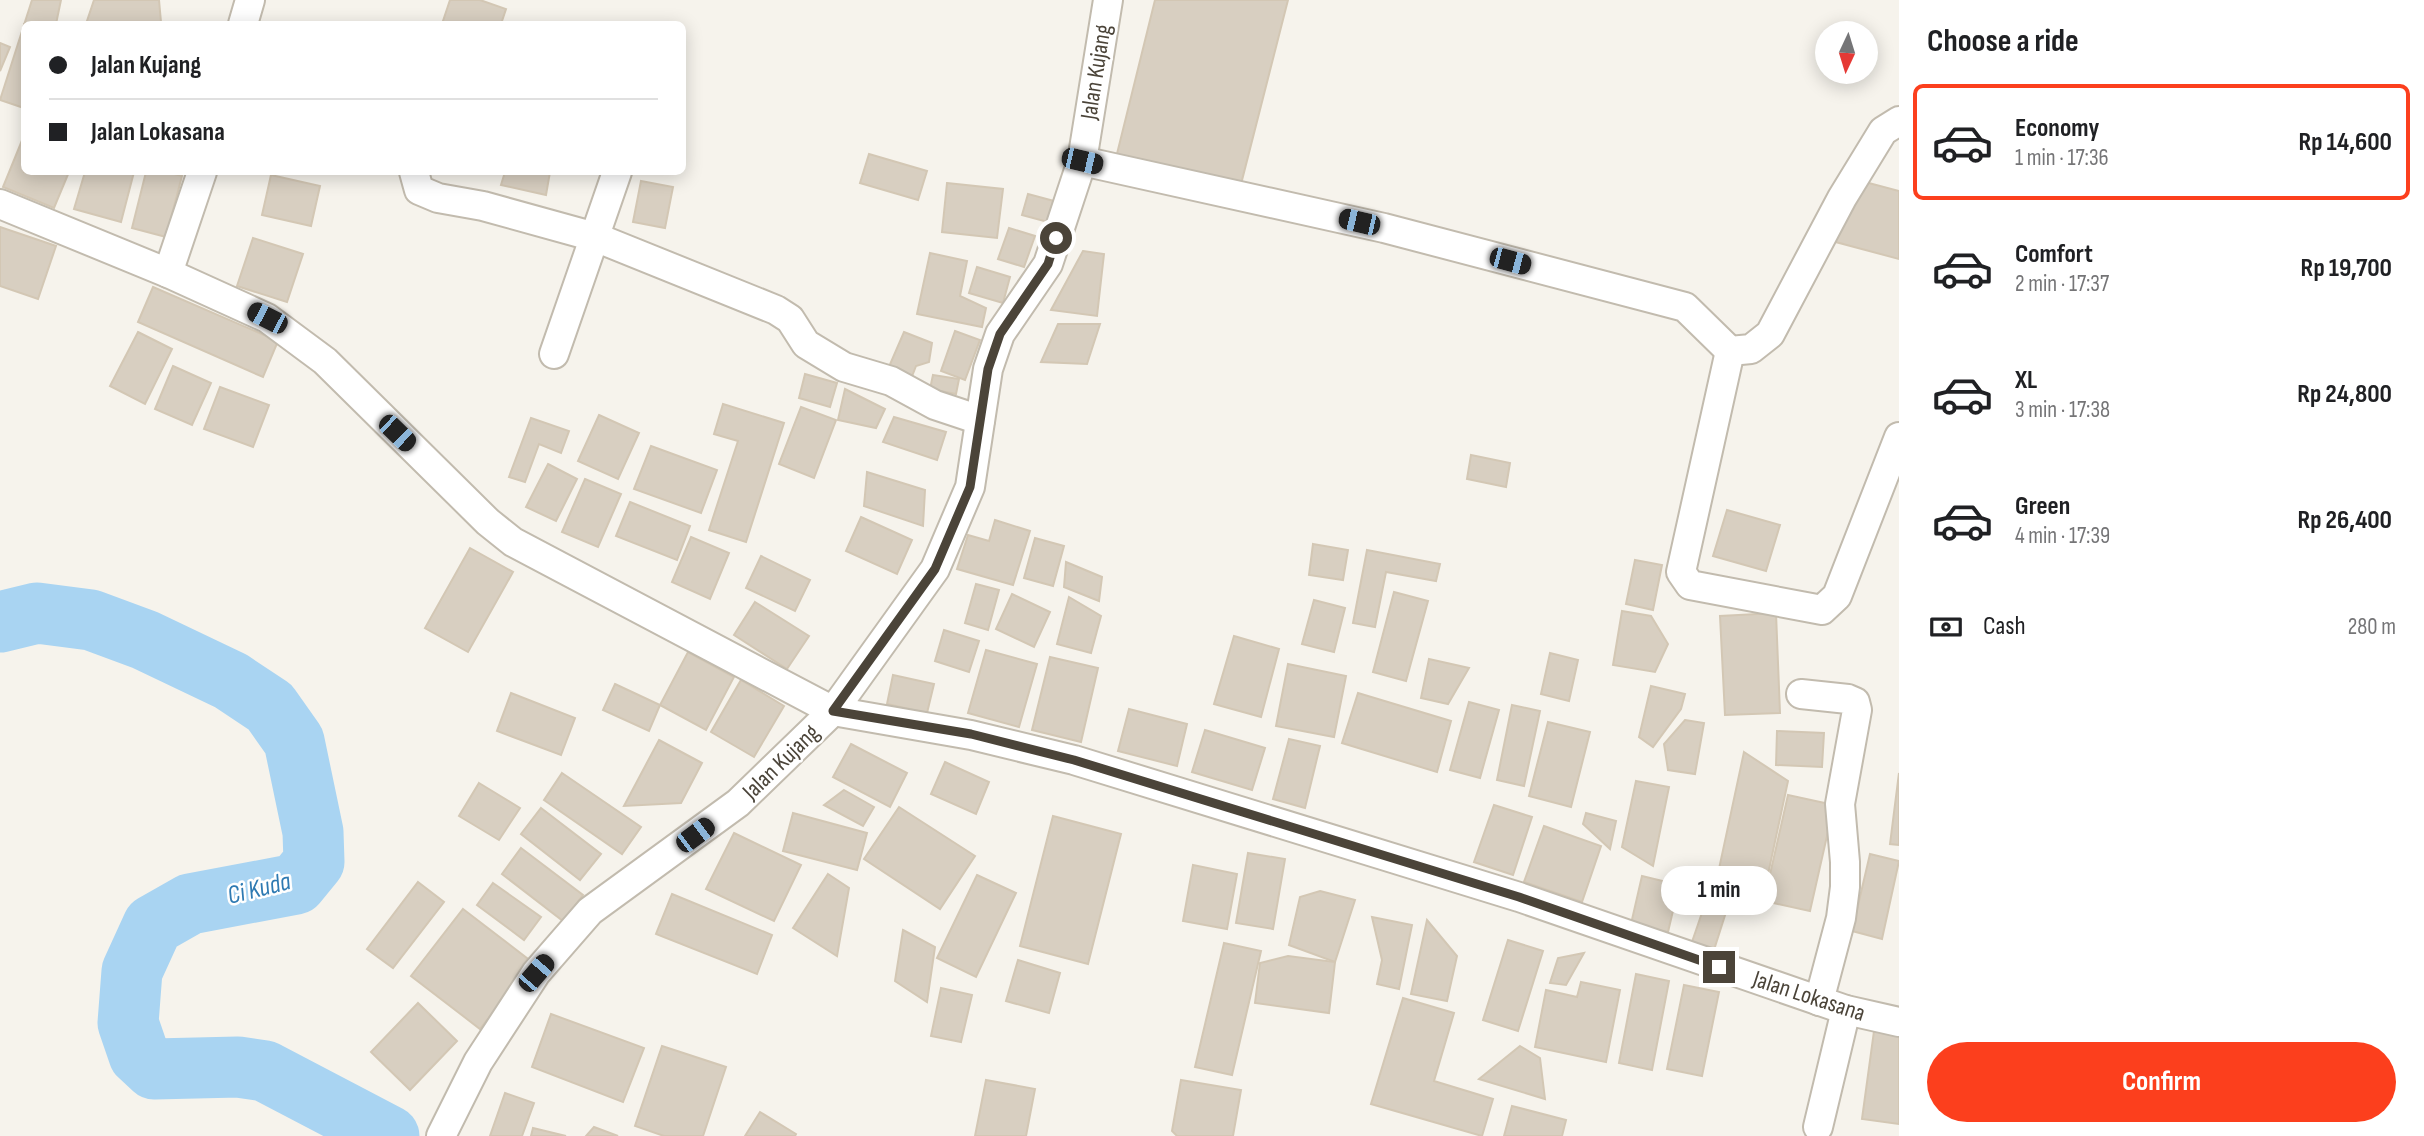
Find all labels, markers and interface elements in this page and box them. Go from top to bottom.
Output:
north arrow [1815,21,1878,84]
map controls [1815,21,1878,84]
street label: Jalan Kujang [1074,22,1118,123]
text: Choose a ride [1927,22,2079,61]
text: Jalan Kujang [91,50,201,81]
icon: car [1931,111,1994,174]
text: Economy [2015,113,2099,144]
text: Jalan Lokasana [91,117,225,148]
text: Rp 14,600 [2299,127,2392,158]
text: 1 min · 17:36 [2015,144,2109,172]
car [1060,146,1105,176]
car [1337,207,1382,237]
route start [1040,222,1072,254]
icon: car [1931,237,1994,300]
text: Comfort [2015,239,2093,270]
car [1487,245,1534,277]
text: Rp 19,700 [2301,253,2392,284]
text: 2 min · 17:37 [2015,270,2109,298]
car [244,299,291,337]
icon: car [1931,363,1994,426]
text: XL [2015,365,2037,396]
text: Rp 24,800 [2297,379,2392,410]
text: 3 min · 17:38 [2015,396,2110,424]
car [375,411,420,455]
icon: car [1931,489,1994,552]
text: Green [2015,491,2070,522]
text: Rp 26,400 [2297,505,2392,536]
text: 4 min · 17:39 [2015,522,2110,550]
icon: cash [1927,608,1965,646]
text: Cash [1983,611,2026,642]
text: 280 m [2348,613,2396,641]
street label: Jalan Kujang [736,718,826,806]
car [672,814,719,856]
water label: Ci Kuda [224,866,294,912]
callout: 1 min [1661,866,1777,914]
text: 1 min [1698,876,1740,904]
car [515,950,558,996]
route end [1703,951,1735,983]
street label: Jalan Lokasana [1748,964,1869,1028]
button: Confirm [1927,1042,2396,1122]

